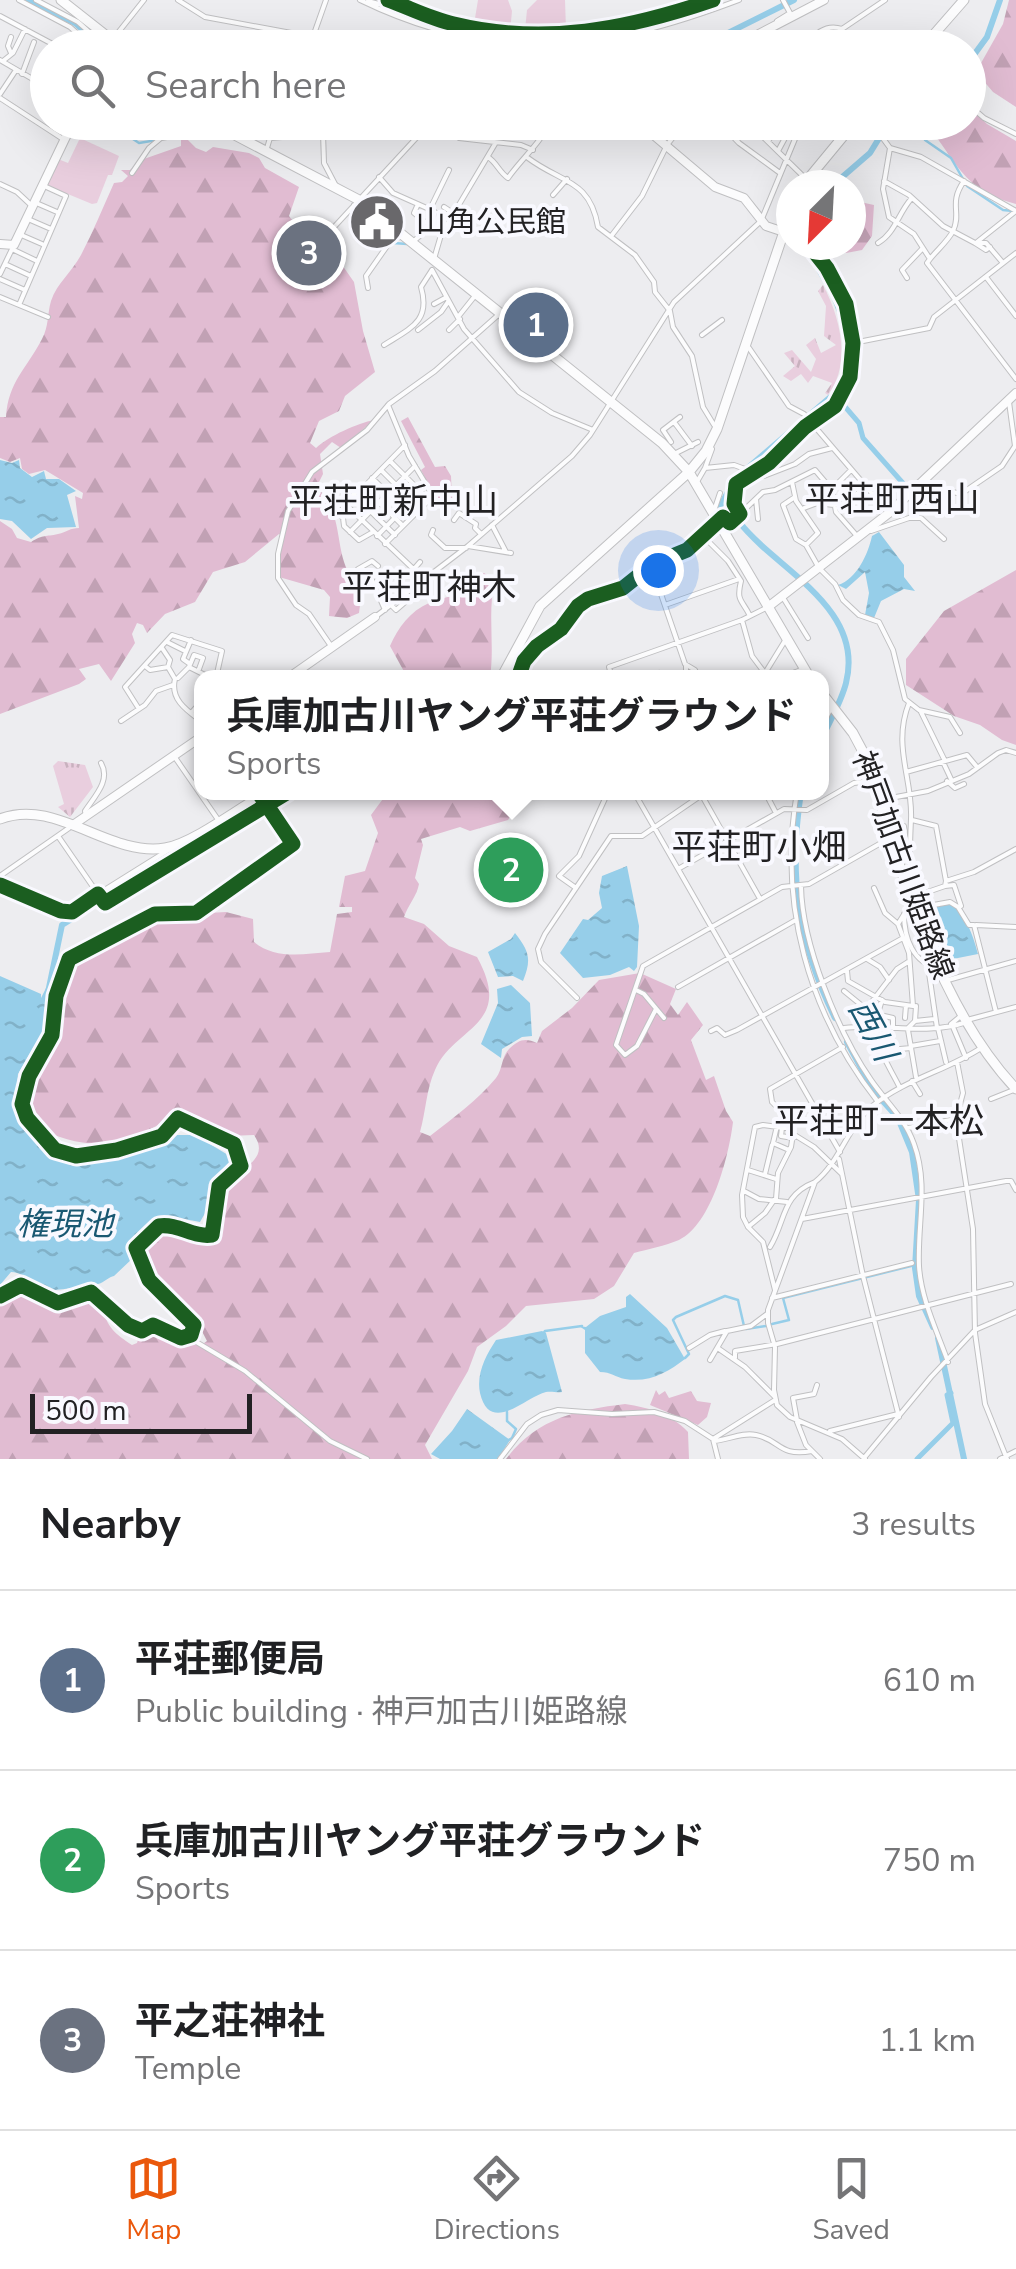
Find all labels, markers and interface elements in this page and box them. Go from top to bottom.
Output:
search box [30,30,986,140]
icon: search [65,58,120,113]
text: Search here [145,60,346,111]
north arrow [776,170,866,260]
public building icon: 山角公民館 [347,192,407,252]
place label: 山角公民館 [416,202,566,243]
pin: 3 [276,216,342,290]
pin: 1 [504,288,568,362]
district label: 平荘町西山 [804,476,980,523]
district label: 平荘町新中山 [288,478,498,525]
your location [633,545,684,596]
district label: 平荘町神木 [341,564,517,611]
popup [194,670,829,800]
text: 兵庫加古川ヤング平荘グラウンド [226,691,797,742]
text: Sports [226,742,322,785]
street label: 神戸加古川姫路線 [842,745,963,985]
district label: 平荘町小畑 [671,824,847,871]
pin: 2 [478,832,544,908]
water label: 西川 [839,992,908,1071]
district label: 平荘町一本松 [774,1098,984,1145]
water label: 権現池 [17,1203,116,1246]
scale bar [30,1389,252,1434]
text: 500 m [45,1392,127,1430]
text: Nearby [40,1496,181,1553]
text: 3 results [851,1503,976,1546]
text: 平荘郵便局 [135,1634,325,1685]
text: 1 [63,1659,82,1702]
text: 610 m [883,1659,976,1702]
text: Public building · 神戸加古川姫路線 [135,1690,628,1733]
text: 兵庫加古川ヤング平荘グラウンド [135,1816,705,1867]
text: 2 [63,1839,82,1882]
text: 750 m [883,1839,976,1882]
text: Sports [135,1867,230,1910]
text: 平之荘神社 [135,1996,325,2047]
text: 3 [63,2019,82,2062]
text: 1.1 km [879,2019,976,2062]
text: Temple [135,2047,241,2090]
tab: Map [126,2151,181,2249]
tab: Directions [434,2151,560,2249]
tab: Saved [812,2151,890,2249]

